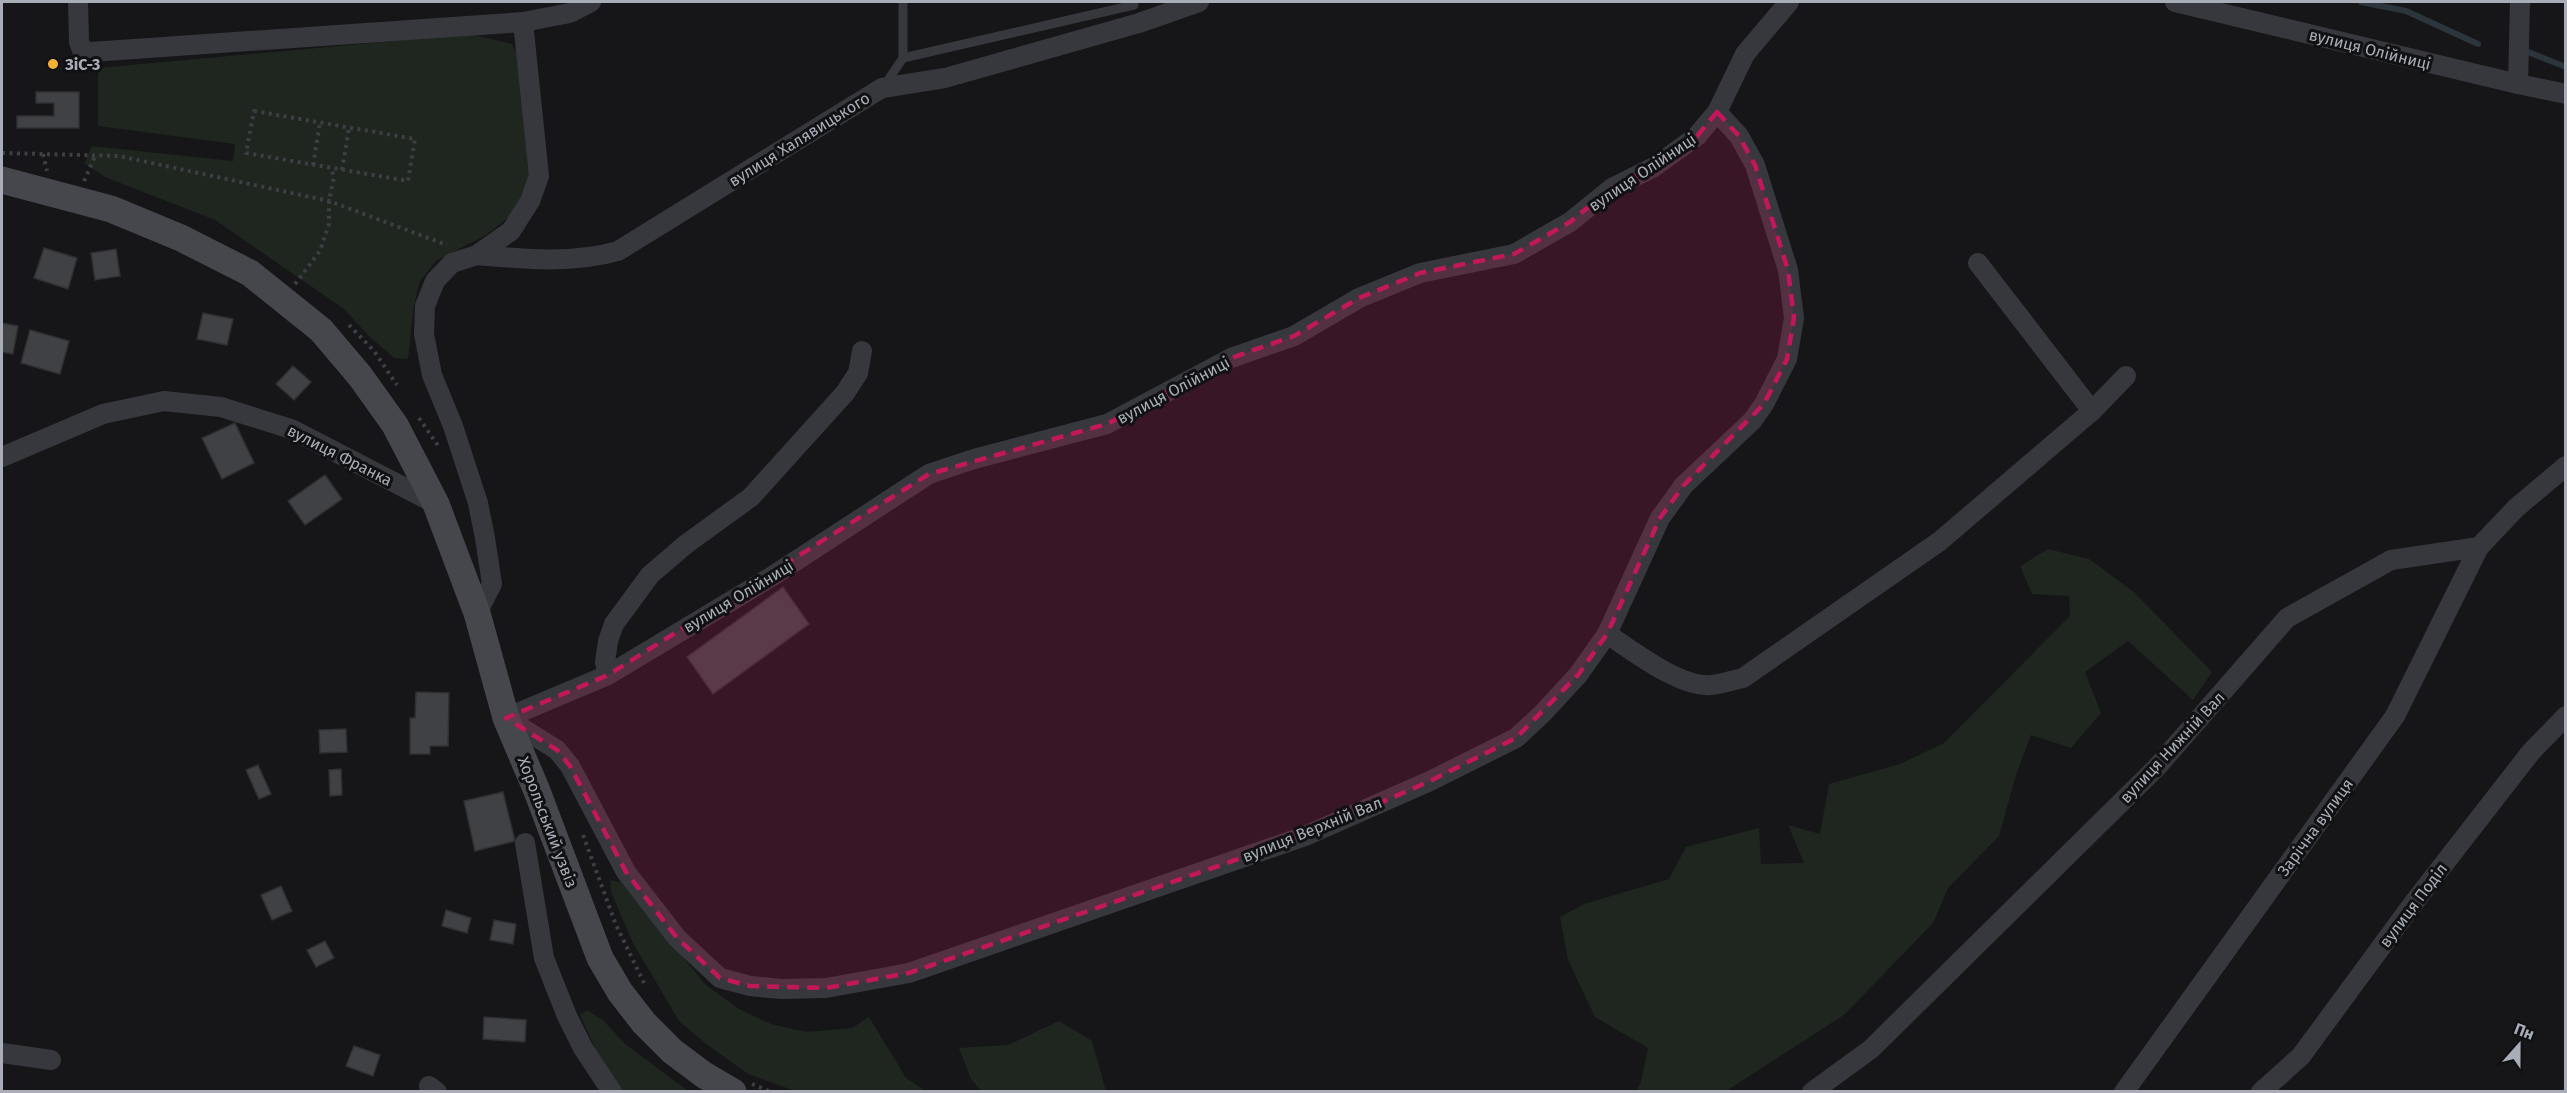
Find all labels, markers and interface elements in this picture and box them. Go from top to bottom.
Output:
street label: вулиця Олійниці [2307,25,2433,74]
place label: ЗіС-3 [64,55,100,74]
marker: ЗіС-3 [46,57,60,71]
street label: вулиця Халявицького [725,88,873,191]
street label: вулиця Олійниці [1585,130,1699,215]
street label: вулиця Олійниці [1114,353,1233,428]
street label: вулиця Франка [284,421,395,490]
street label: вулиця Олійниці [680,556,797,637]
street label: вулиця Нижній Вал [2116,688,2229,807]
street label: Хорольський узвіз [514,754,581,890]
street label: Зарічна вулиця [2274,775,2357,880]
street label: вулиця Верхній Вал [1240,793,1385,866]
street label: вулиця Поділ [2376,860,2451,951]
north arrow [2489,1015,2549,1075]
text: Пн [2511,1019,2537,1044]

